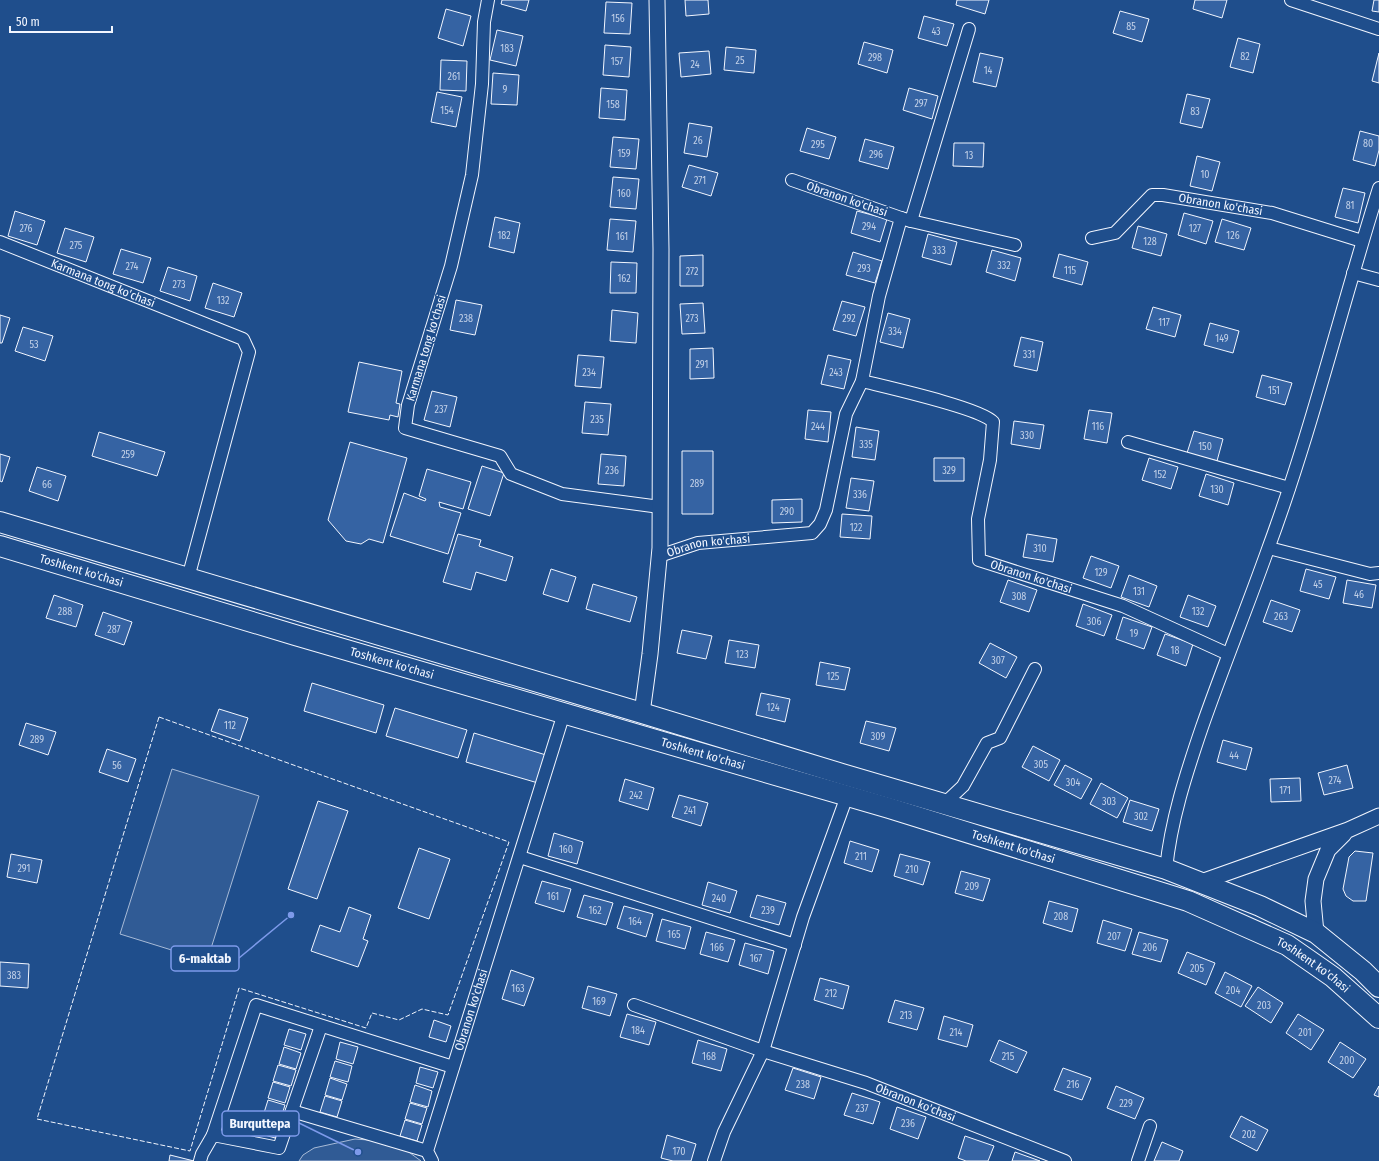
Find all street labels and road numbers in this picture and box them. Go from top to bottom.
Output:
street label: Obranon ko'chasi [805,179,889,219]
street label: Obranon ko'chasi [1178,191,1264,218]
street label: Karmana tong ko'chasi [49,256,157,310]
street label: Karmana tong ko'chasi [403,293,449,403]
street label: Obranon ko'chasi [665,531,751,560]
street label: Toshkent ko'chasi [38,551,125,590]
street label: Obranon ko'chasi [989,557,1074,596]
street label: Toshkent ko'chasi [348,644,435,682]
street label: Toshkent ko'chasi [659,735,746,773]
street label: Toshkent ko'chasi [970,827,1057,866]
street label: Toshkent ko'chasi [1274,934,1353,996]
street label: Obranon ko'chasi [452,967,490,1053]
street label: Obranon ko'chasi [873,1080,958,1124]

